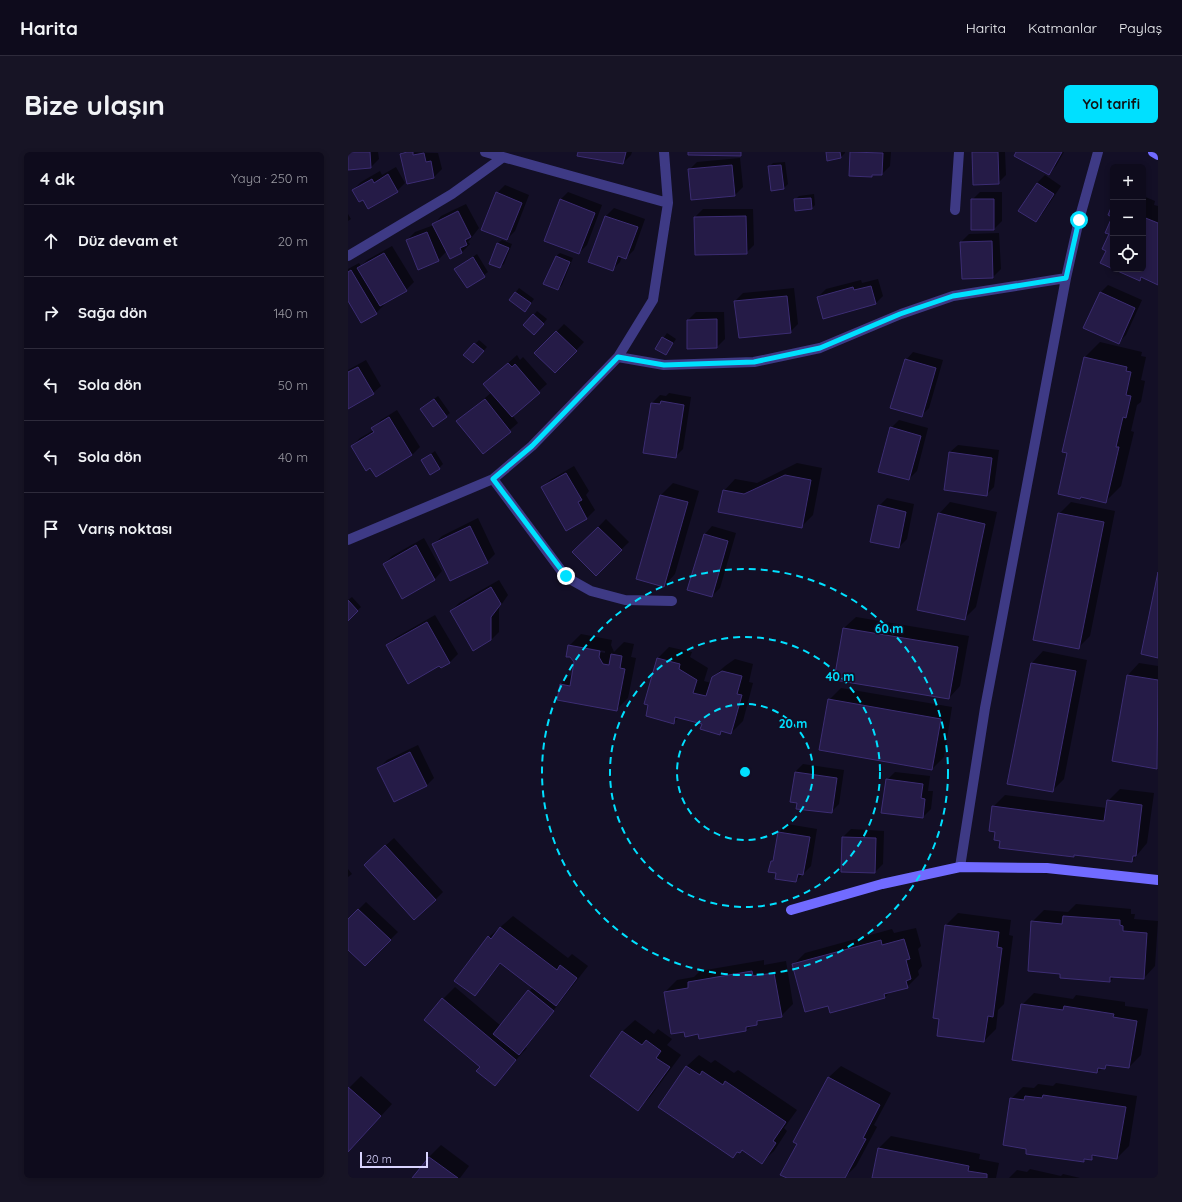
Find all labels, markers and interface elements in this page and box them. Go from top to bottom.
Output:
text: Harita [20,16,78,40]
text: Harita [966,19,1006,37]
text: Katmanlar [1028,19,1097,37]
text: Paylaş [1119,19,1162,37]
button: Yol tarifi [1064,85,1158,123]
text: Bize ulaşın [24,87,165,122]
map controls [1110,164,1146,272]
button: + [1110,164,1146,200]
text: 4 dk [40,168,75,189]
text: Yaya · 250 m [231,170,308,186]
button: − [1110,200,1146,236]
route start [1070,211,1088,229]
icon: ahead [40,230,62,252]
text: Düz devam et [78,231,178,250]
text: 20 m [278,233,308,249]
button: locate [1110,236,1146,272]
icon: right [40,302,62,324]
text: Sağa dön [78,303,147,322]
text: 140 m [273,305,308,321]
icon: left [40,374,62,396]
text: Sola dön [78,375,142,394]
text: 50 m [278,377,308,393]
icon: left [40,446,62,468]
text: Sola dön [78,447,142,466]
text: 40 m [278,449,308,465]
icon: arrive [40,518,62,540]
text: Varış noktası [78,519,172,538]
route end [557,567,575,585]
text: 60 m [875,621,903,636]
text: 40 m [826,669,854,684]
text: 20 m [779,716,807,731]
centre of rings [738,765,752,779]
scale bar [360,1150,428,1169]
text: 20 m [366,1152,392,1166]

